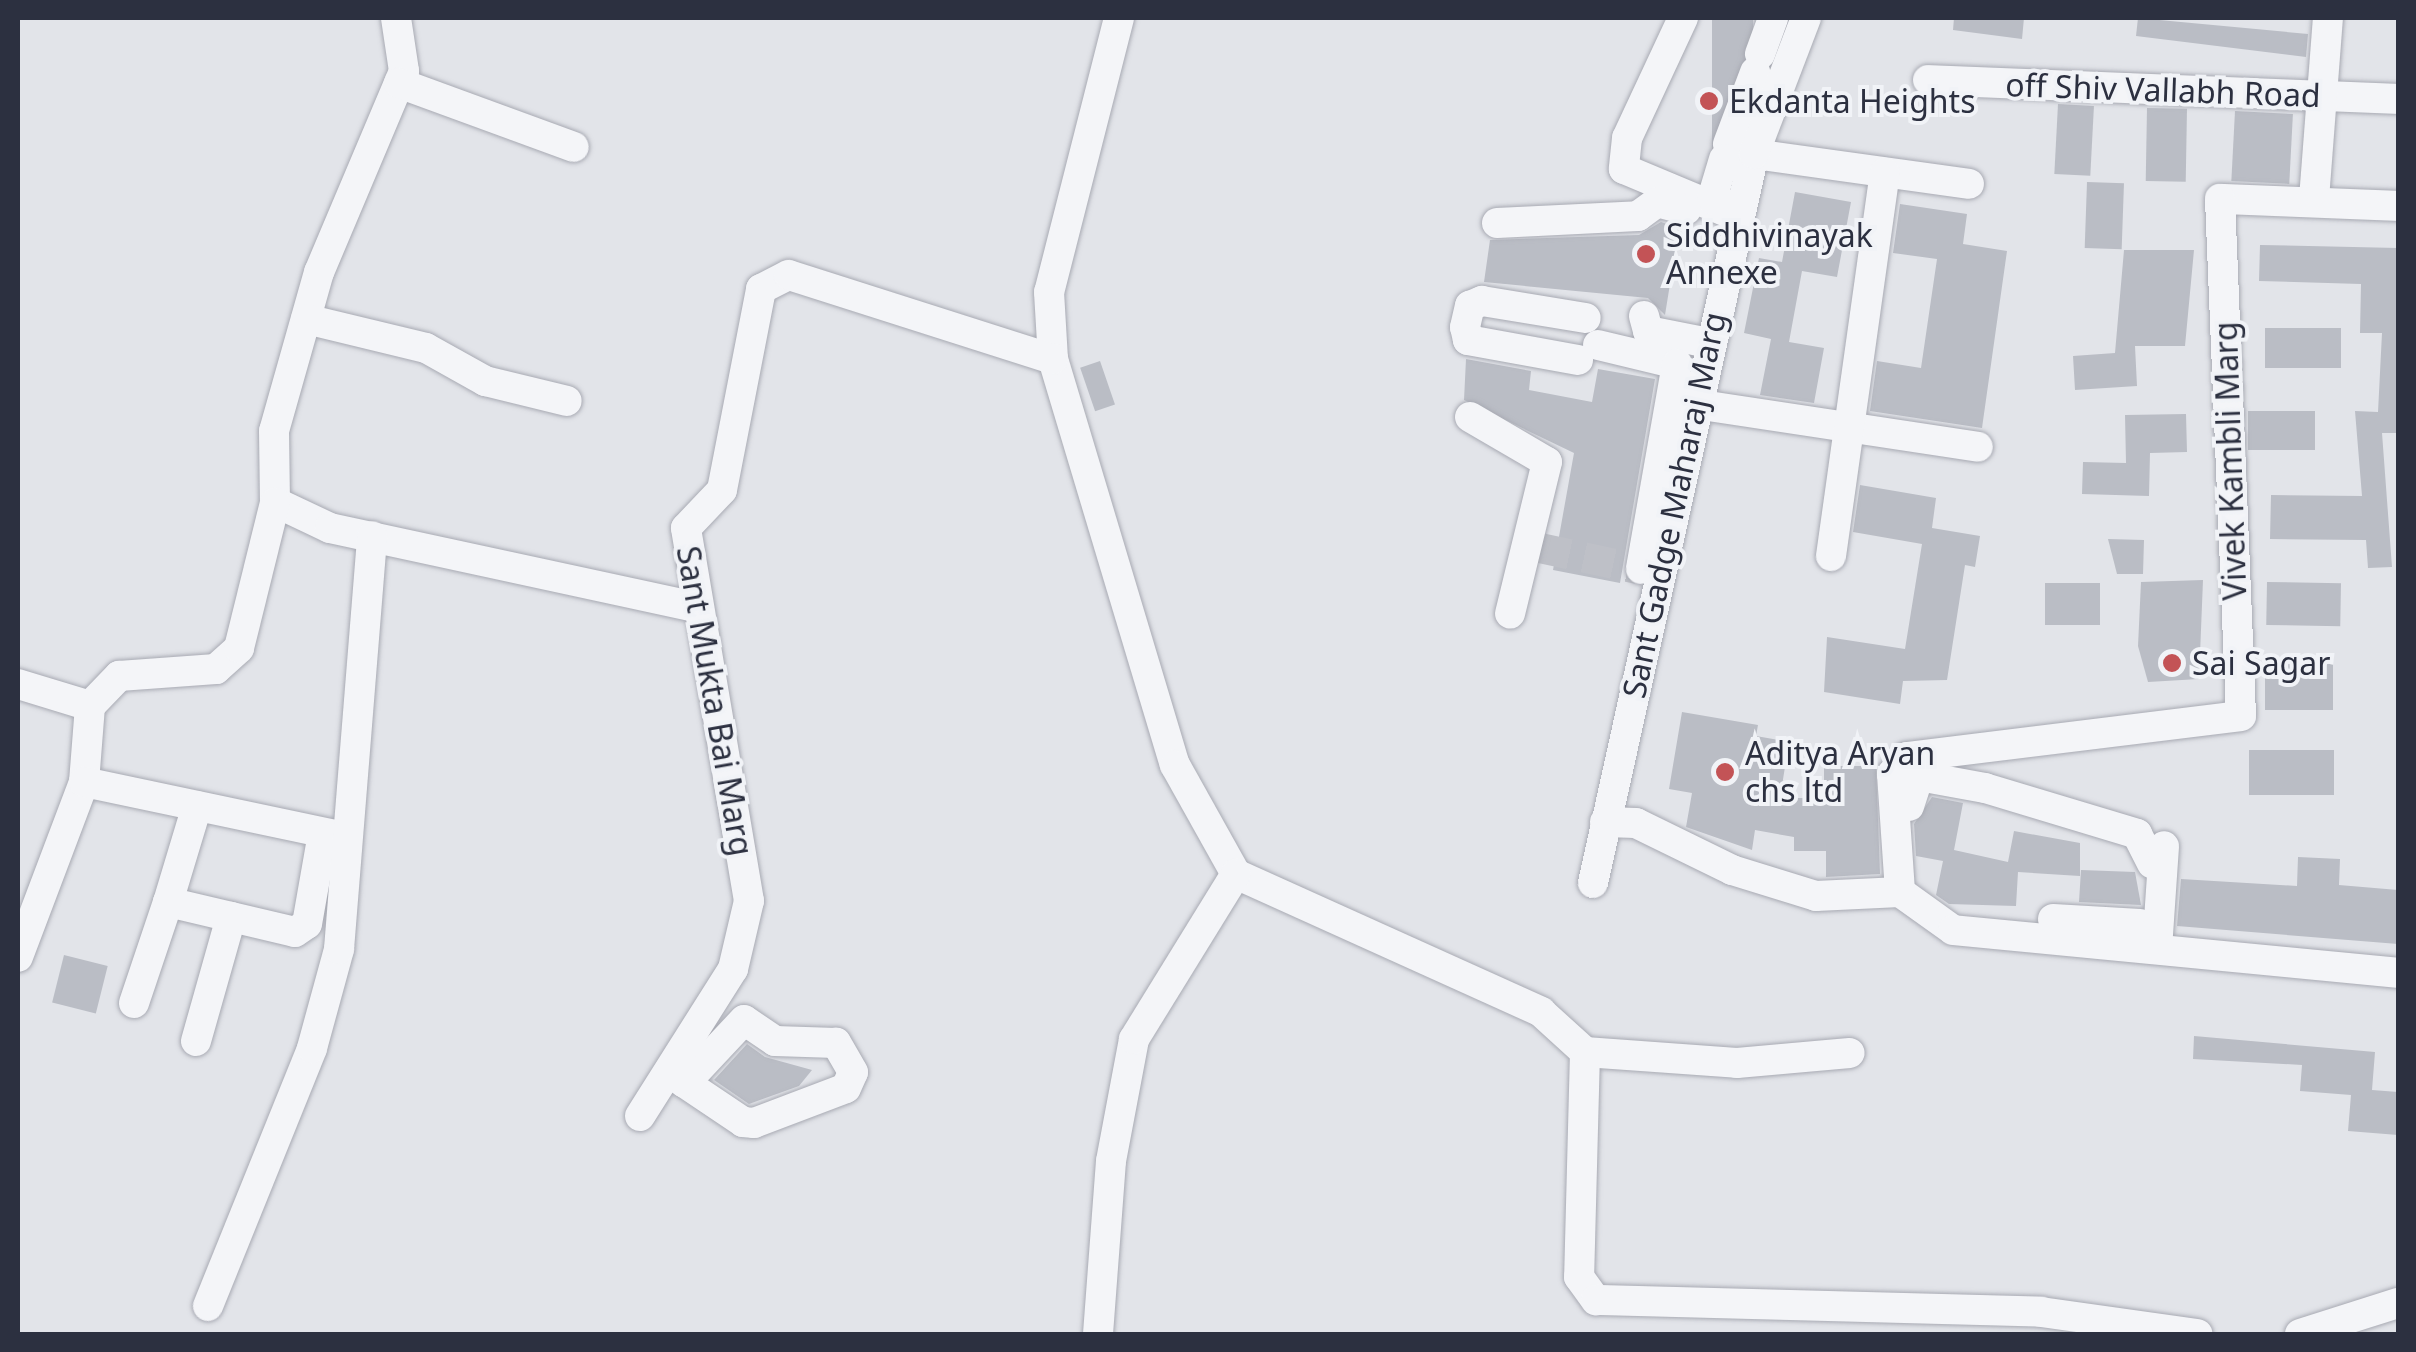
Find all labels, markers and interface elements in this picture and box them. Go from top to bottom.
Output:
street label: off Shiv Vallabh Road [2005,65,2321,115]
place label: Ekdanta Heights [1729,82,1975,120]
marker: Ekdanta Heights [1698,90,1720,112]
place label: Siddhivinayak Annexe [1666,217,1873,292]
marker: Siddhivinayak Annexe [1635,243,1657,265]
street label: Sant Gadge Maharaj Marg [1614,309,1734,701]
street label: Vivek Kambli Marg [2206,321,2254,601]
street label: Sant Mukta Bai Marg [669,543,761,859]
place label: Sai Sagar [2192,644,2330,682]
marker: Sai Sagar [2161,652,2183,674]
place label: Aditya Aryan chs ltd [1745,735,1935,810]
marker: Aditya Aryan chs ltd [1714,761,1736,783]

